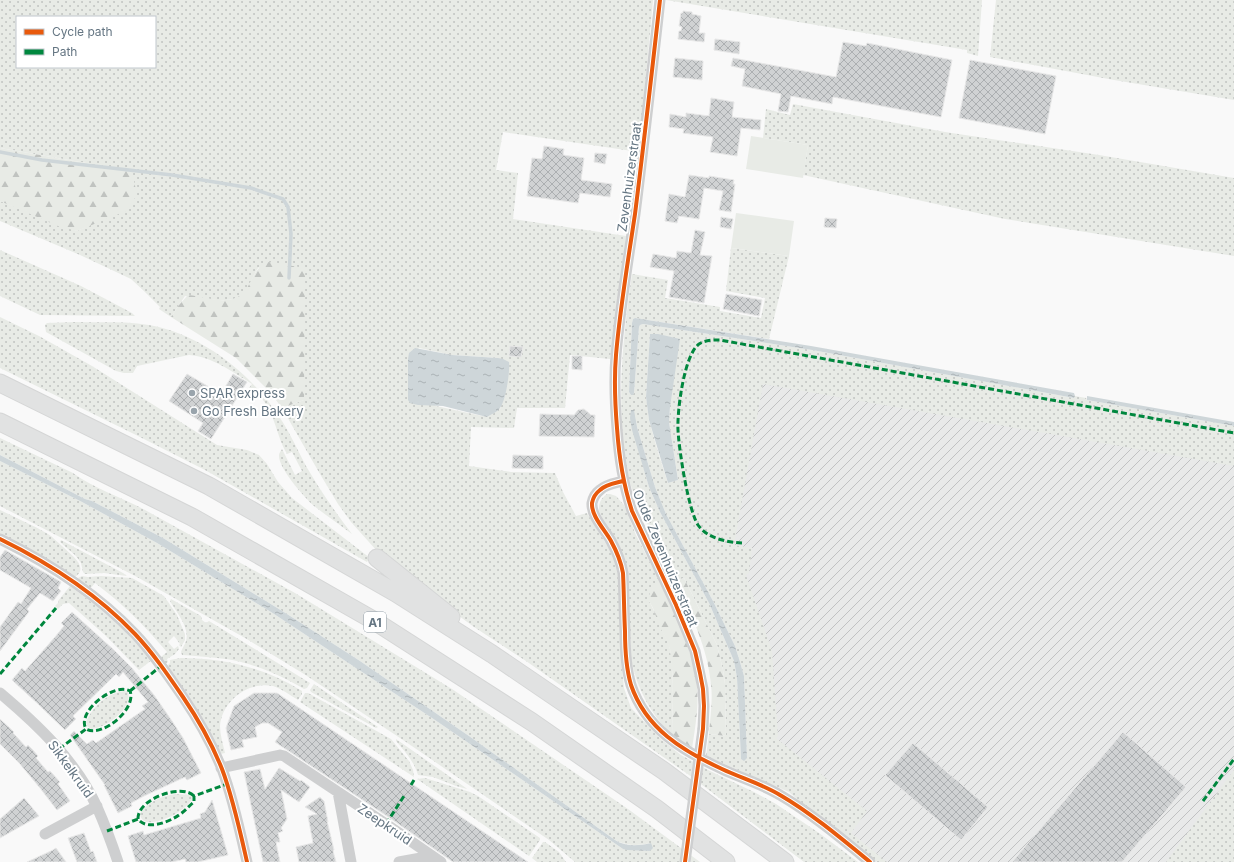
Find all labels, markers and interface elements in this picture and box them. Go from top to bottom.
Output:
legend [16,16,156,68]
text: Cycle path [52,24,113,39]
text: Path [52,44,77,59]
street label: Zevenhuizerstraat [613,121,645,233]
place label: SPAR express [200,385,285,401]
marker: SPAR express [187,388,197,398]
place label: Go Fresh Bakery [202,403,304,419]
marker: Go Fresh Bakery [189,406,199,416]
street label: Oude Zevenhuizerstraat [630,487,702,629]
road number: A1 [364,612,386,632]
street label: Sikkelkruid [45,737,97,801]
street label: Zeepkruid [355,800,415,848]

